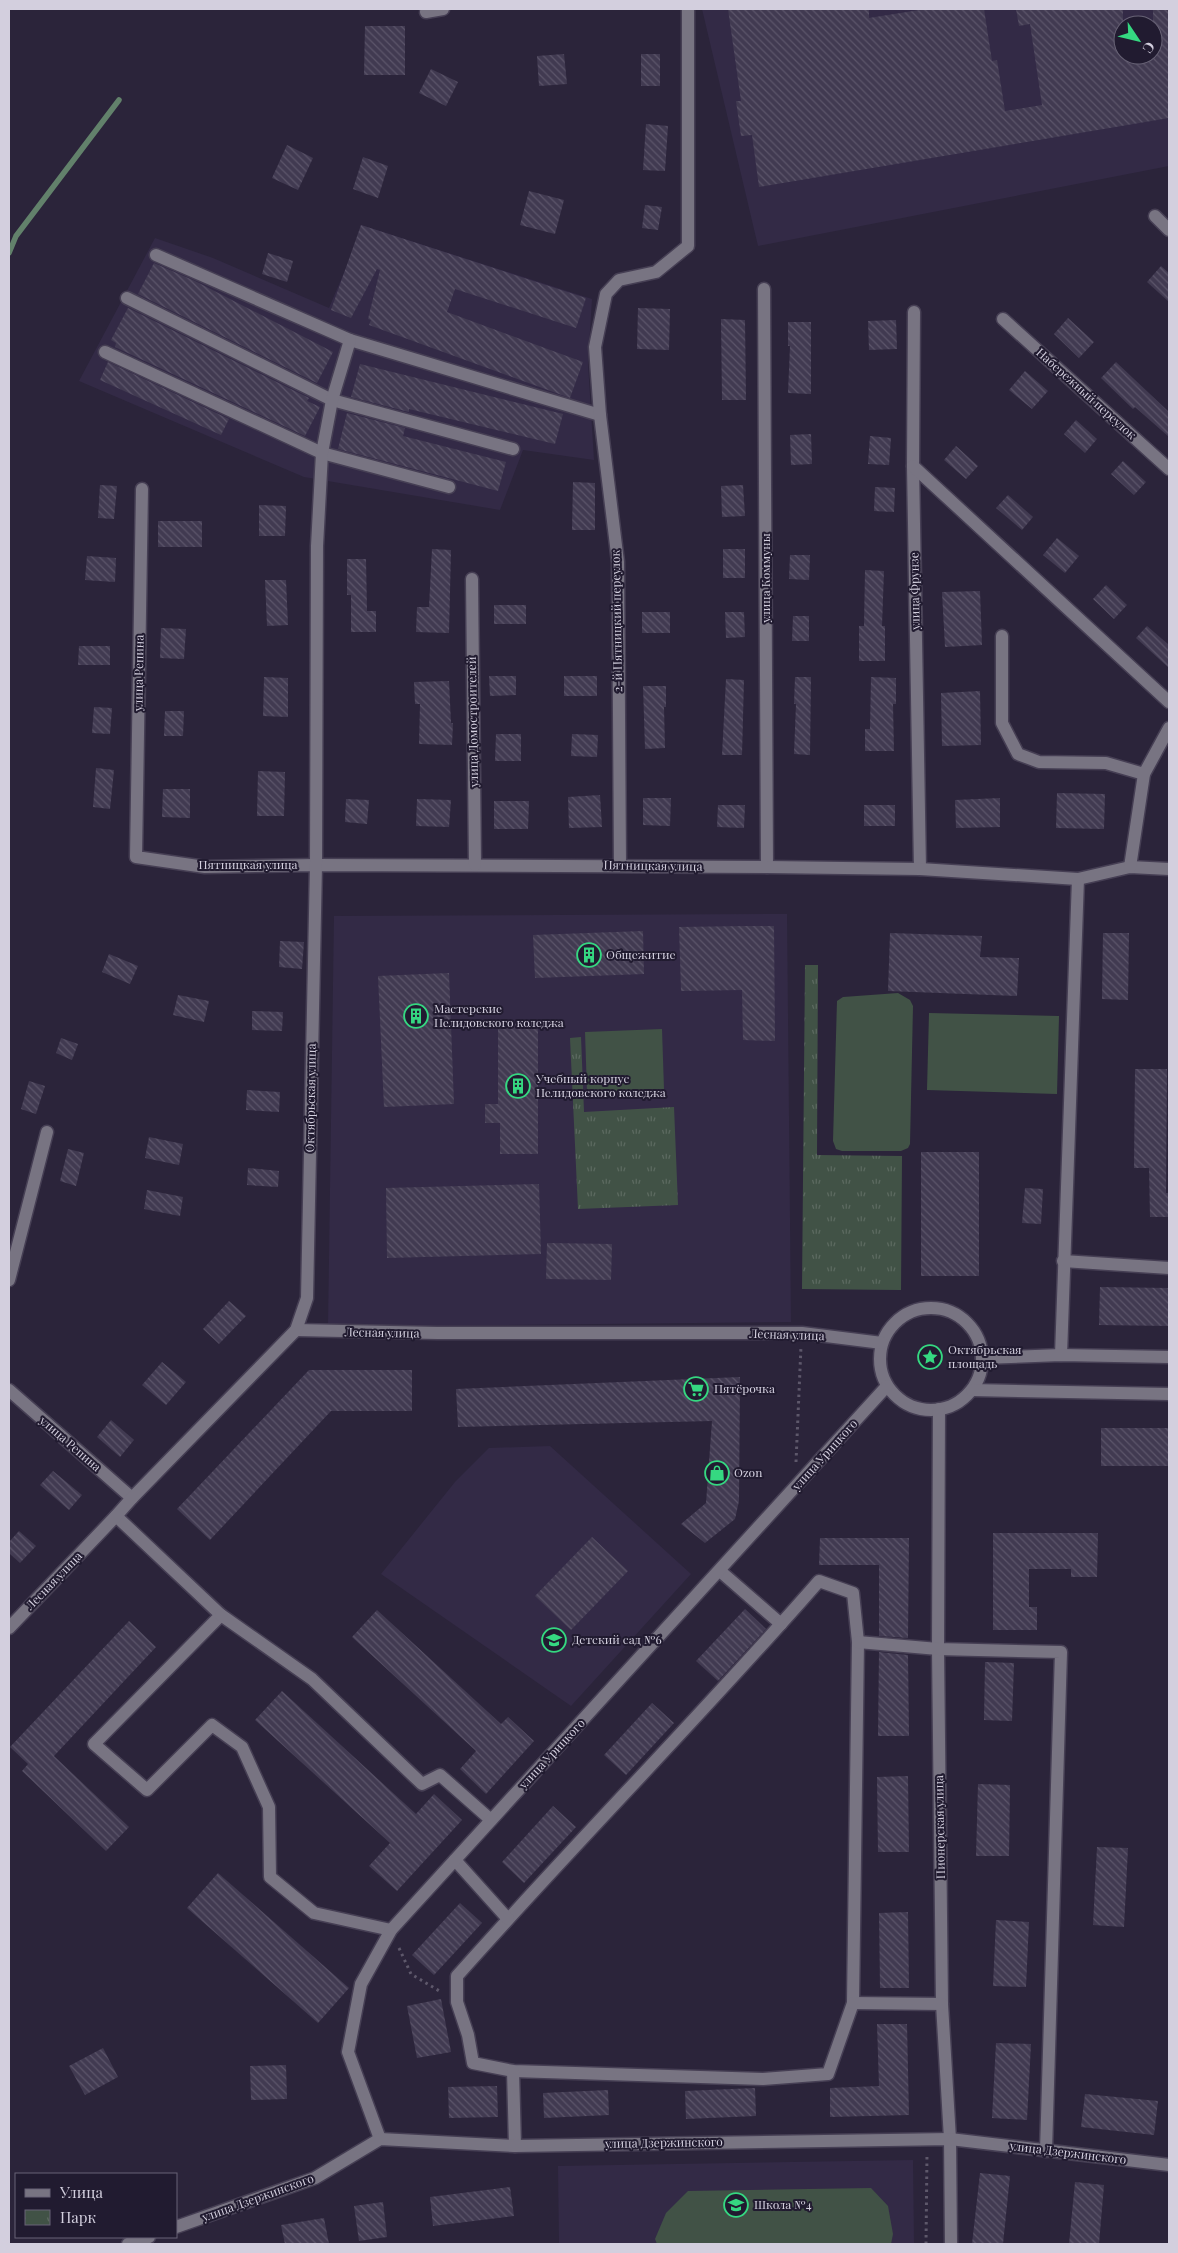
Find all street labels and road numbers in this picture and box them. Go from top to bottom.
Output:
street label: Набережный переулок [1033,344,1140,442]
street label: улица Коммуны [757,533,773,624]
street label: 2-й Пятницкий переулок [607,549,625,693]
street label: улица Фрунзе [905,552,923,631]
street label: улица Репина [129,635,147,712]
street label: улица Домостроителей [463,656,481,789]
street label: Пятницкая улица [198,856,298,872]
street label: Пятницкая улица [603,856,703,874]
street label: Октябрьская улица [301,1043,319,1153]
street label: Лесная улица [343,1323,420,1341]
street label: Лесная улица [748,1325,825,1343]
street label: улица Репина [36,1411,105,1474]
street label: улица Урицкого [788,1415,861,1494]
street label: Лесная улица [21,1548,85,1614]
street label: улица Урицкого [514,1715,588,1792]
street label: Пионерская улица [930,1775,948,1879]
street label: улица Дзержинского [604,2133,723,2151]
street label: улица Дзержинского [1008,2137,1128,2167]
street label: улица Дзержинского [199,2169,316,2225]

